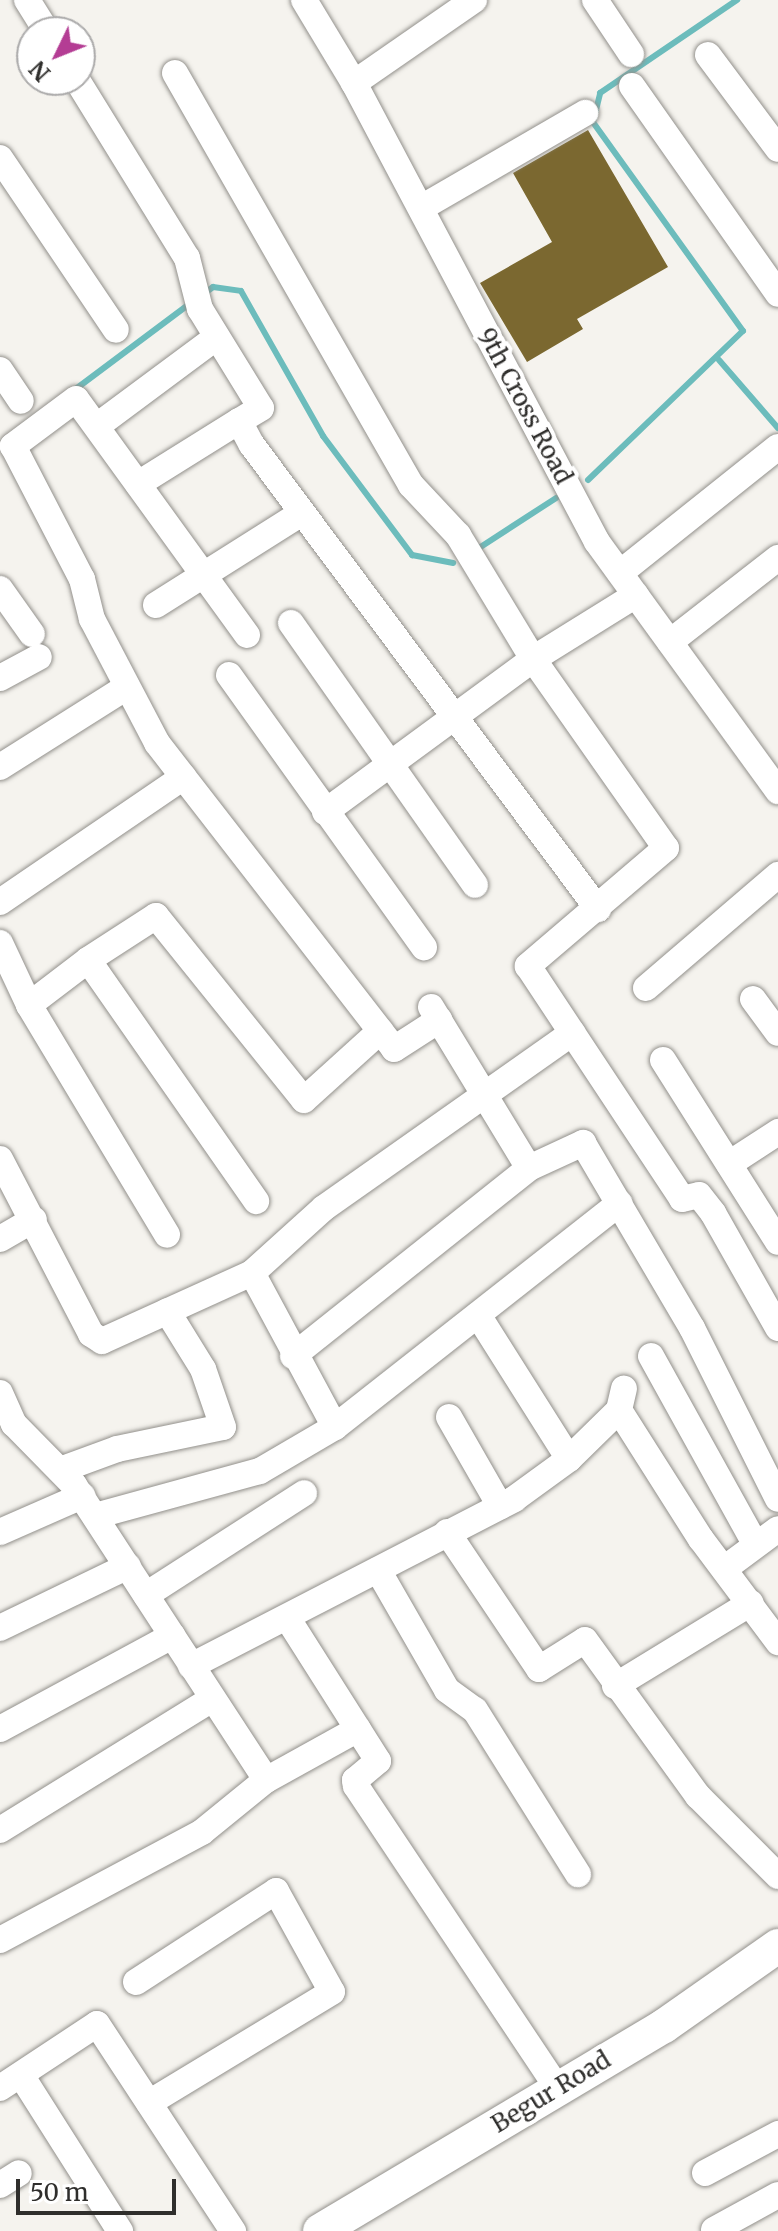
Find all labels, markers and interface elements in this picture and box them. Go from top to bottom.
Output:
north arrow [16,16,96,96]
text: N [24,55,56,87]
street label: 9th Cross Road [472,323,578,489]
street label: Begur Road [486,2045,616,2139]
scale bar [20,2163,180,2213]
text: 50 m [30,2177,89,2208]

